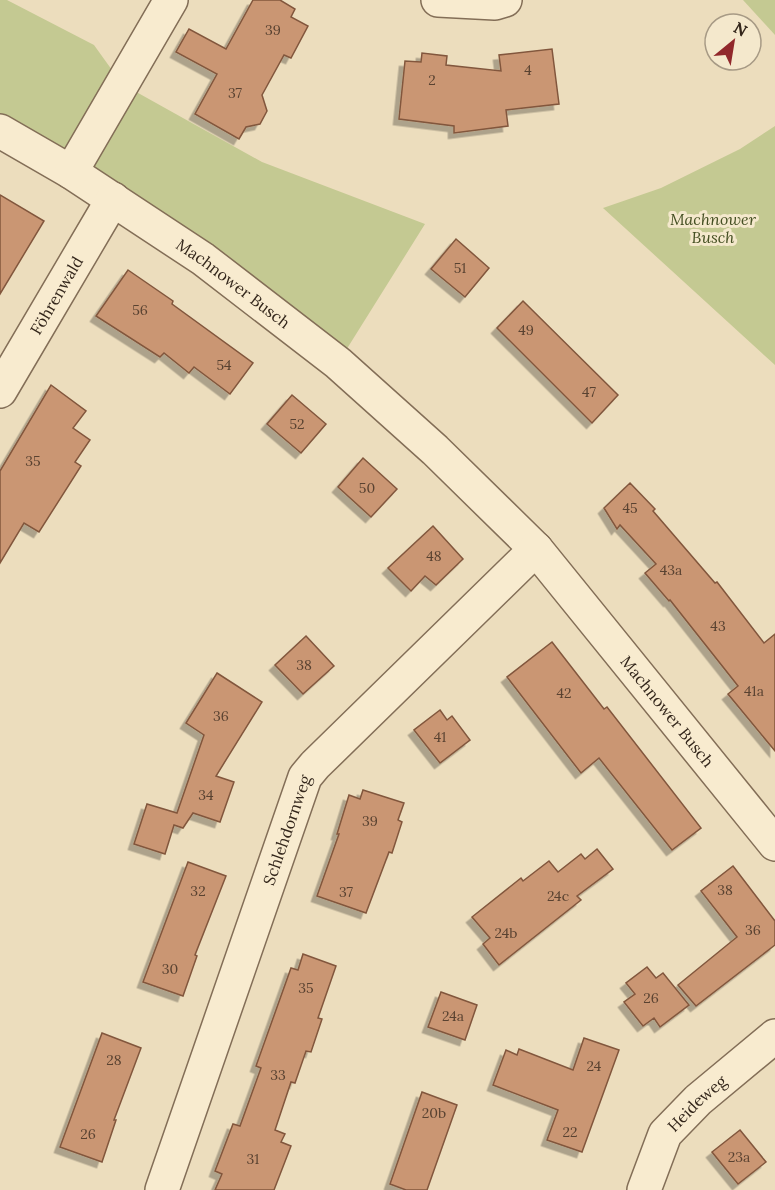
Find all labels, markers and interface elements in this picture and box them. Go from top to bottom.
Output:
north arrow [703,12,763,72]
text: N [730,17,751,41]
house number: 39 [265,21,281,39]
house number: 4 [524,61,532,79]
house number: 2 [428,71,436,89]
house number: 37 [228,84,243,102]
park label: Machnower Busch [670,209,757,247]
street label: Machnower Busch [173,234,295,333]
street label: Föhrenwald [26,252,87,338]
house number: 51 [454,259,466,277]
house number: 56 [132,301,148,319]
house number: 49 [518,321,534,339]
house number: 54 [216,356,232,374]
house number: 47 [582,383,597,401]
house number: 52 [289,415,305,433]
house number: 35 [25,452,41,470]
house number: 50 [359,479,375,497]
house number: 45 [622,499,638,517]
house number: 48 [426,547,442,565]
house number: 43a [660,561,682,579]
house number: 43 [710,617,726,635]
street label: Machnower Busch [616,652,719,771]
house number: 38 [296,656,312,674]
house number: 41a [744,682,764,700]
house number: 42 [556,684,572,702]
house number: 36 [213,707,229,725]
house number: 41 [434,728,446,746]
street label: Schlehdornweg [258,771,315,888]
house number: 34 [198,786,214,804]
house number: 39 [362,812,378,830]
house number: 38 [717,881,733,899]
house number: 32 [190,882,206,900]
house number: 37 [339,883,354,901]
house number: 24c [547,887,569,905]
house number: 36 [745,921,761,939]
house number: 24b [495,924,517,942]
house number: 30 [162,960,178,978]
house number: 35 [298,979,314,997]
house number: 26 [643,989,659,1007]
house number: 24a [442,1007,464,1025]
house number: 28 [106,1051,122,1069]
house number: 24 [587,1057,602,1075]
house number: 33 [270,1066,286,1084]
street label: Heideweg [663,1070,731,1136]
house number: 20b [422,1104,446,1122]
house number: 22 [562,1123,578,1141]
house number: 26 [80,1125,96,1143]
house number: 23a [728,1148,750,1166]
house number: 31 [247,1150,259,1168]

